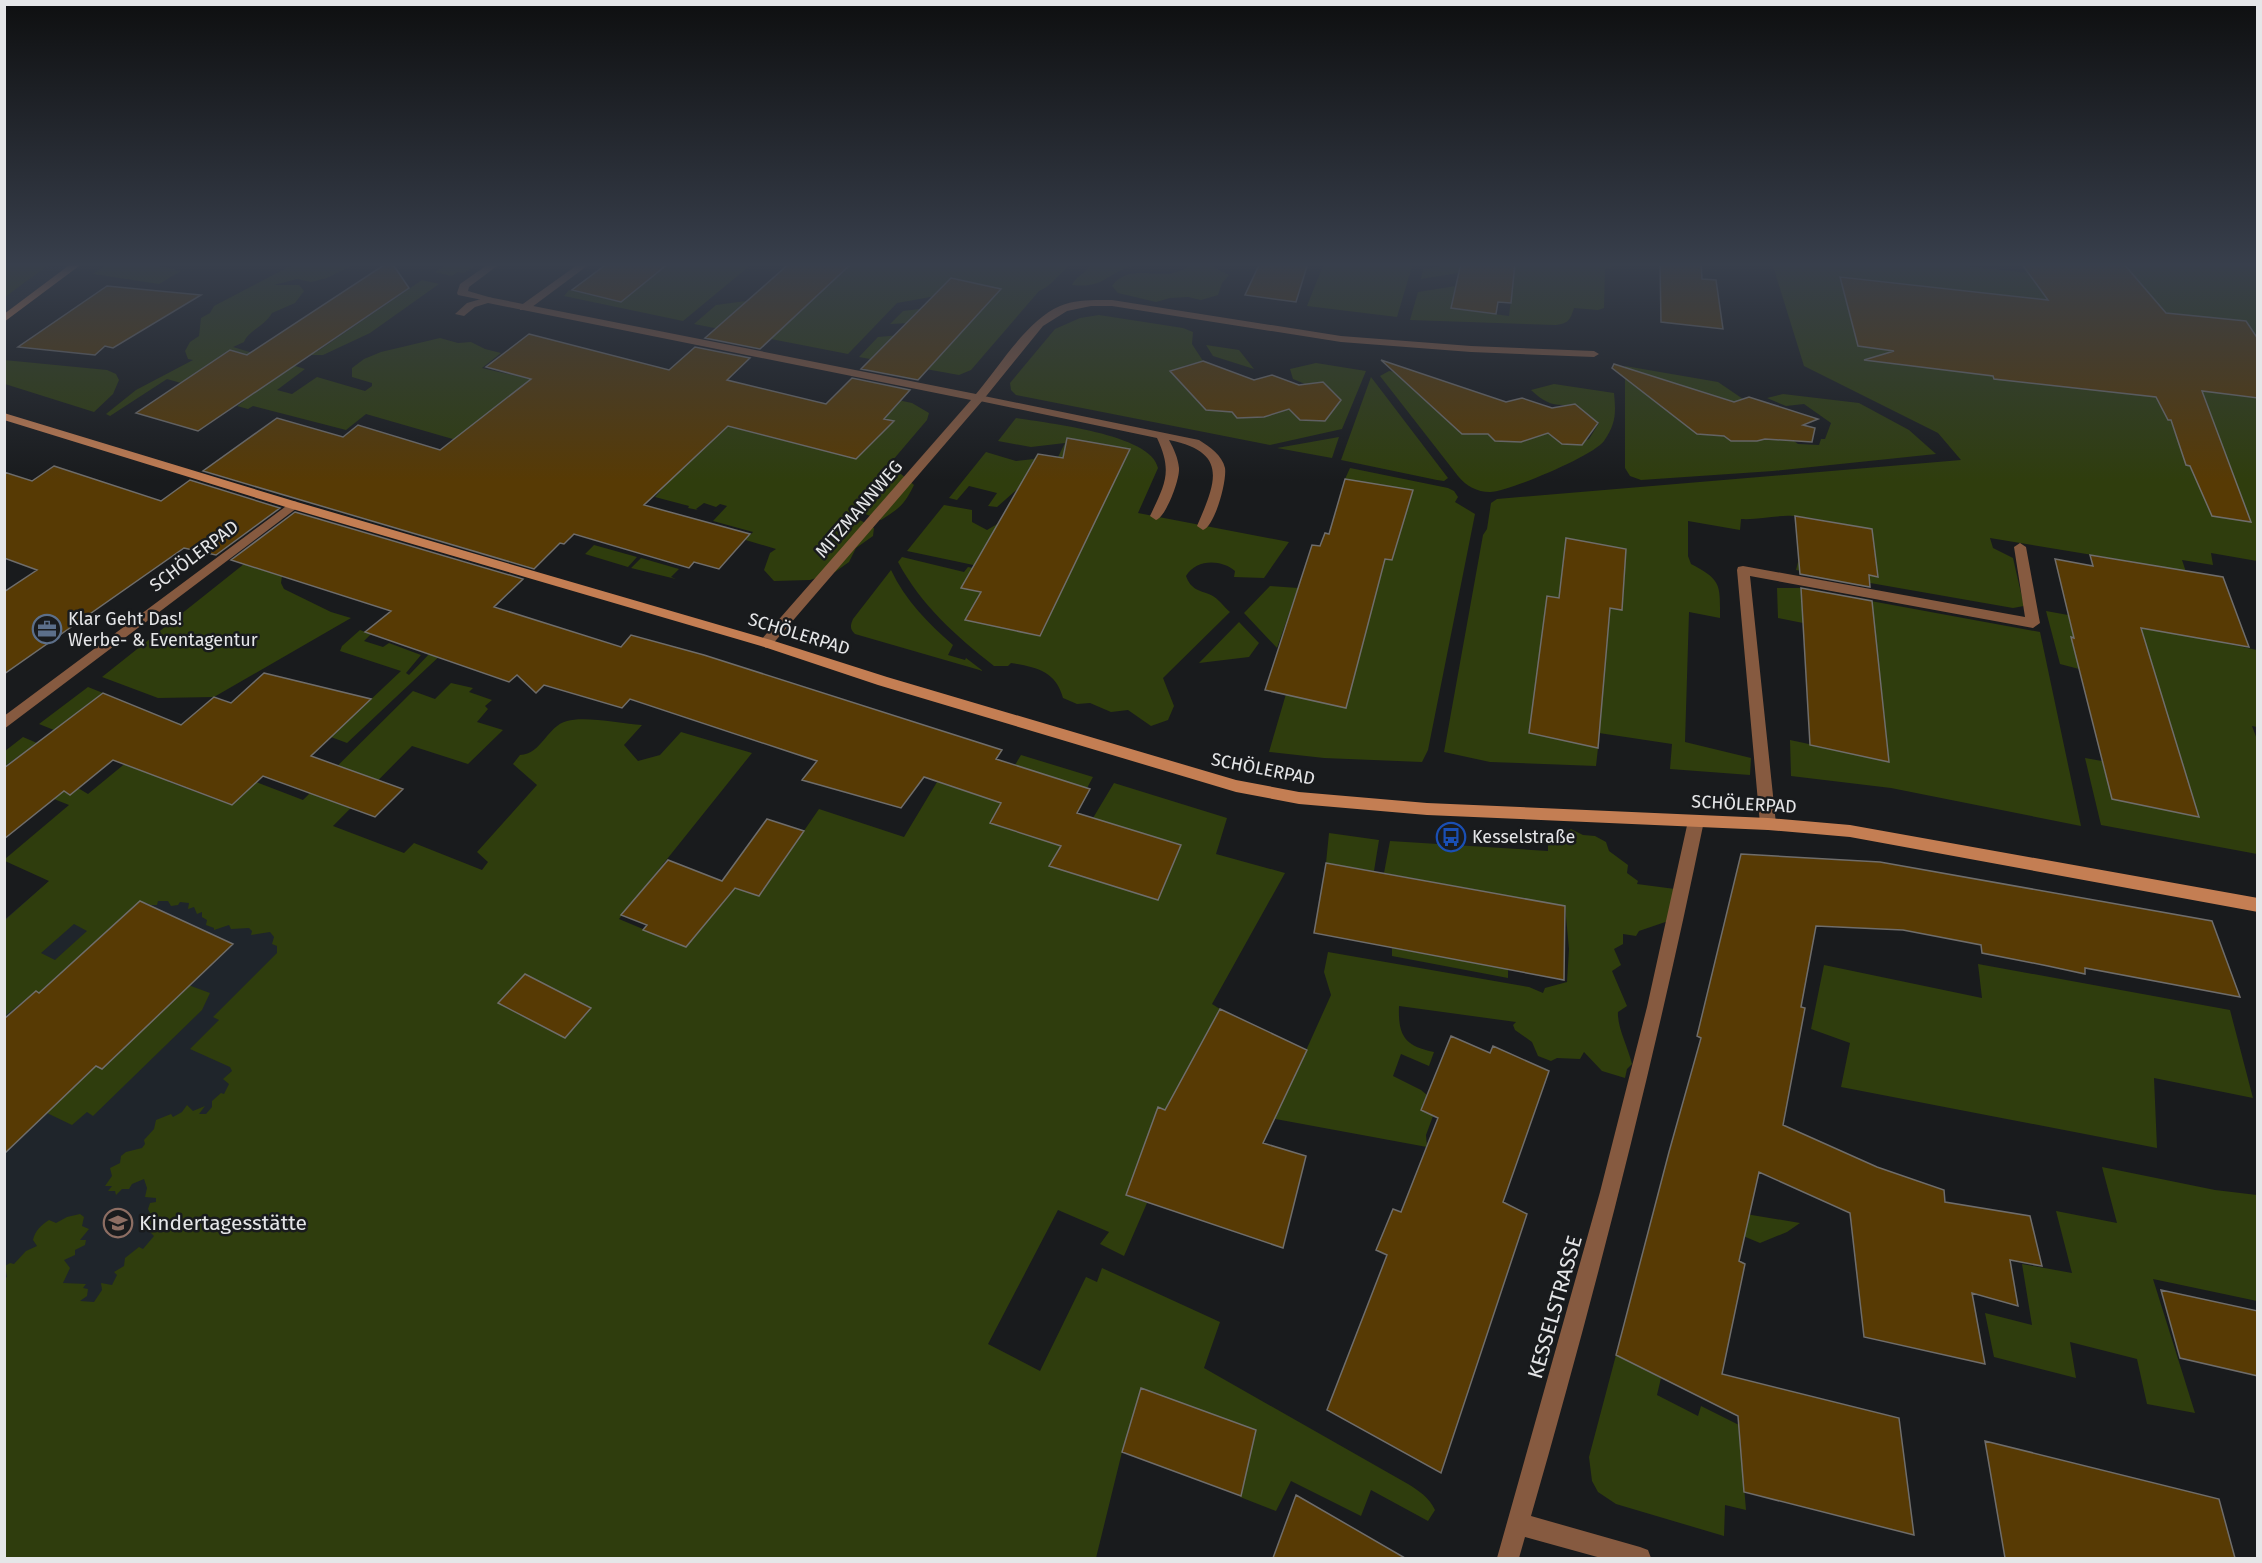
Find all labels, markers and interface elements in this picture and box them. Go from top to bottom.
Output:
street label: MITZMANNWEG [811,456,907,562]
street label: SCHÖLERPAD [145,516,243,596]
place label: Klar Geht Das! Werbe- & Eventagentur [68,608,258,651]
street label: SCHÖLERPAD [745,608,853,660]
office icon: Klar Geht Das! Werbe- & Eventagentur [31,613,63,645]
street label: SCHÖLERPAD [1209,748,1317,790]
street label: SCHÖLERPAD [1691,790,1797,818]
bus stop icon: Kesselstraße [1435,821,1467,853]
place label: Kesselstraße [1472,826,1575,848]
school or university icon: Kindertagesstätte [102,1207,134,1239]
place label: Kindertagesstätte [139,1210,307,1236]
street label: KESSELSTRASSE [1522,1232,1588,1382]

